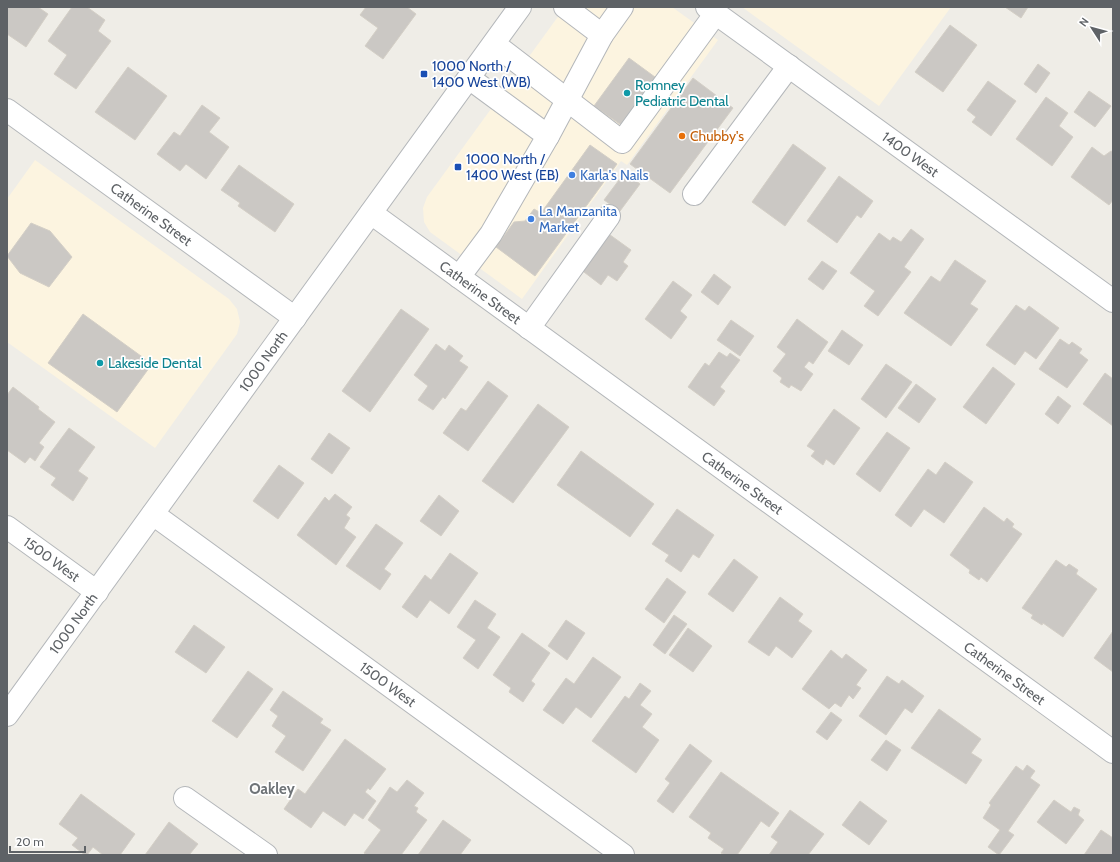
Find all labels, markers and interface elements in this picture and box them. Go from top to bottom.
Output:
north arrow [1072,8,1112,48]
text: N [1076,15,1092,29]
place label: 1000 North / 1400 West (WB) [432,57,531,91]
marker: 1000 North / 1400 West (WB) [419,69,429,79]
place label: Romney Pediatric Dental [635,76,729,110]
marker: Romney Pediatric Dental [622,88,632,98]
place label: Chubby's [690,127,744,145]
street label: 1400 West [878,128,942,181]
marker: Chubby's [677,131,687,141]
place label: 1000 North / 1400 West (EB) [466,150,559,184]
marker: 1000 North / 1400 West (EB) [453,162,463,172]
place label: Karla's Nails [580,166,649,184]
marker: Karla's Nails [567,170,577,180]
street label: Catherine Street [107,179,196,250]
place label: La Manzanita Market [539,202,618,236]
marker: La Manzanita Market [526,214,536,224]
street label: Catherine Street [436,257,525,328]
street label: 1000 North [235,327,292,395]
place label: Lakeside Dental [108,354,202,372]
marker: Lakeside Dental [95,358,105,368]
street label: Catherine Street [698,447,787,518]
street label: 1500 West [20,533,84,586]
street label: 1000 North [45,589,101,658]
street label: Catherine Street [960,638,1049,709]
street label: 1500 West [356,658,420,711]
district label: Oakley [249,780,296,798]
scale bar [10,828,85,854]
text: 20 m [16,834,44,849]

